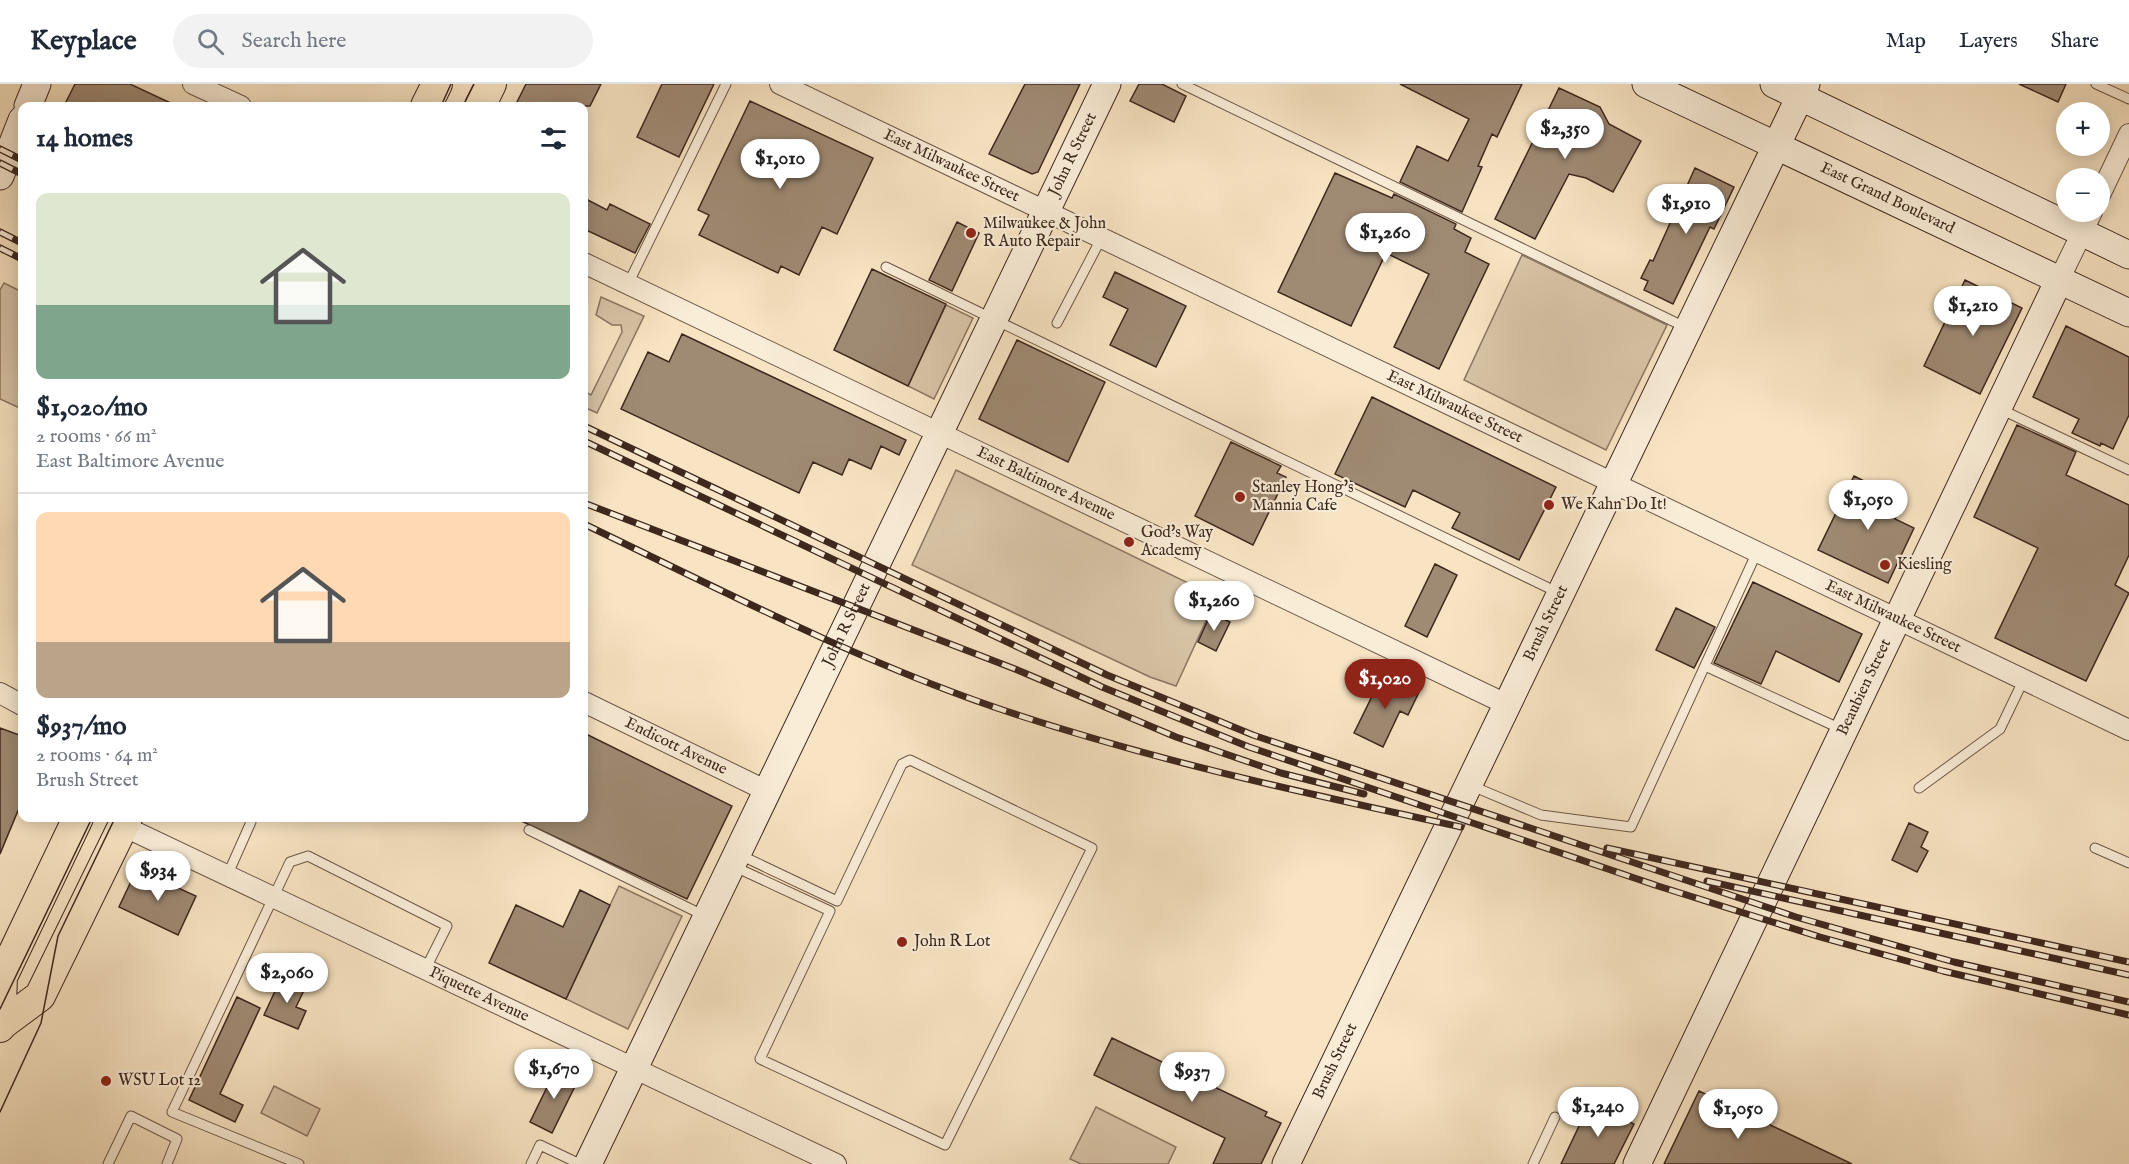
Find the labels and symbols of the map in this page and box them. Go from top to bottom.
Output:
street label: John R Street [1044,109,1102,201]
pin: $2,350 [1516,109,1614,160]
street label: East Milwaukee Street [880,125,1023,207]
pin: $1,010 [731,139,829,190]
street label: East Grand Boulevard [1817,158,1958,239]
pin: $1,910 [1637,184,1735,235]
pin: $1,260 [1336,213,1434,264]
place label: Milwaukee & John R Auto Repair [983,214,1106,252]
marker: Milwaukee & John R Auto Repair [964,226,978,240]
pin: $1,210 [1924,286,2022,337]
street label: East Milwaukee Street [1383,366,1526,448]
street label: East Baltimore Avenue [974,442,1118,526]
place label: Stanley Hong's Mannia Cafe [1252,478,1354,516]
pin: $1,050 [1819,480,1917,531]
marker: Stanley Hong's Mannia Cafe [1233,490,1247,504]
place label: We Kahn Do It! [1561,495,1667,515]
marker: We Kahn Do It! [1542,498,1556,512]
place label: God's Way Academy [1140,523,1213,561]
marker: God's Way Academy [1122,535,1136,549]
place label: Kiesling [1897,555,1952,575]
marker: Kiesling [1878,558,1892,572]
street label: East Milwaukee Street [1822,576,1965,658]
street label: John R Street [818,579,876,672]
pin: $1,260 [1165,581,1263,632]
street label: Brush Street [1519,582,1573,665]
street label: Beaubien Street [1833,635,1896,739]
pin: $1,020 [1336,659,1434,710]
street label: Endicott Avenue [621,713,730,780]
pin: $934 [122,851,194,902]
place label: John R Lot [912,932,991,952]
marker: John R Lot [895,935,909,949]
pin: $2,060 [238,953,336,1004]
street label: Piquette Avenue [426,963,532,1027]
street label: Brush Street [1309,1019,1363,1103]
pin: $1,670 [505,1049,603,1100]
pin: $937 [1156,1052,1228,1103]
place label: WSU Lot 12 [118,1071,201,1091]
marker: WSU Lot 12 [99,1074,113,1088]
pin: $1,240 [1549,1087,1647,1138]
pin: $1,050 [1689,1089,1787,1140]

